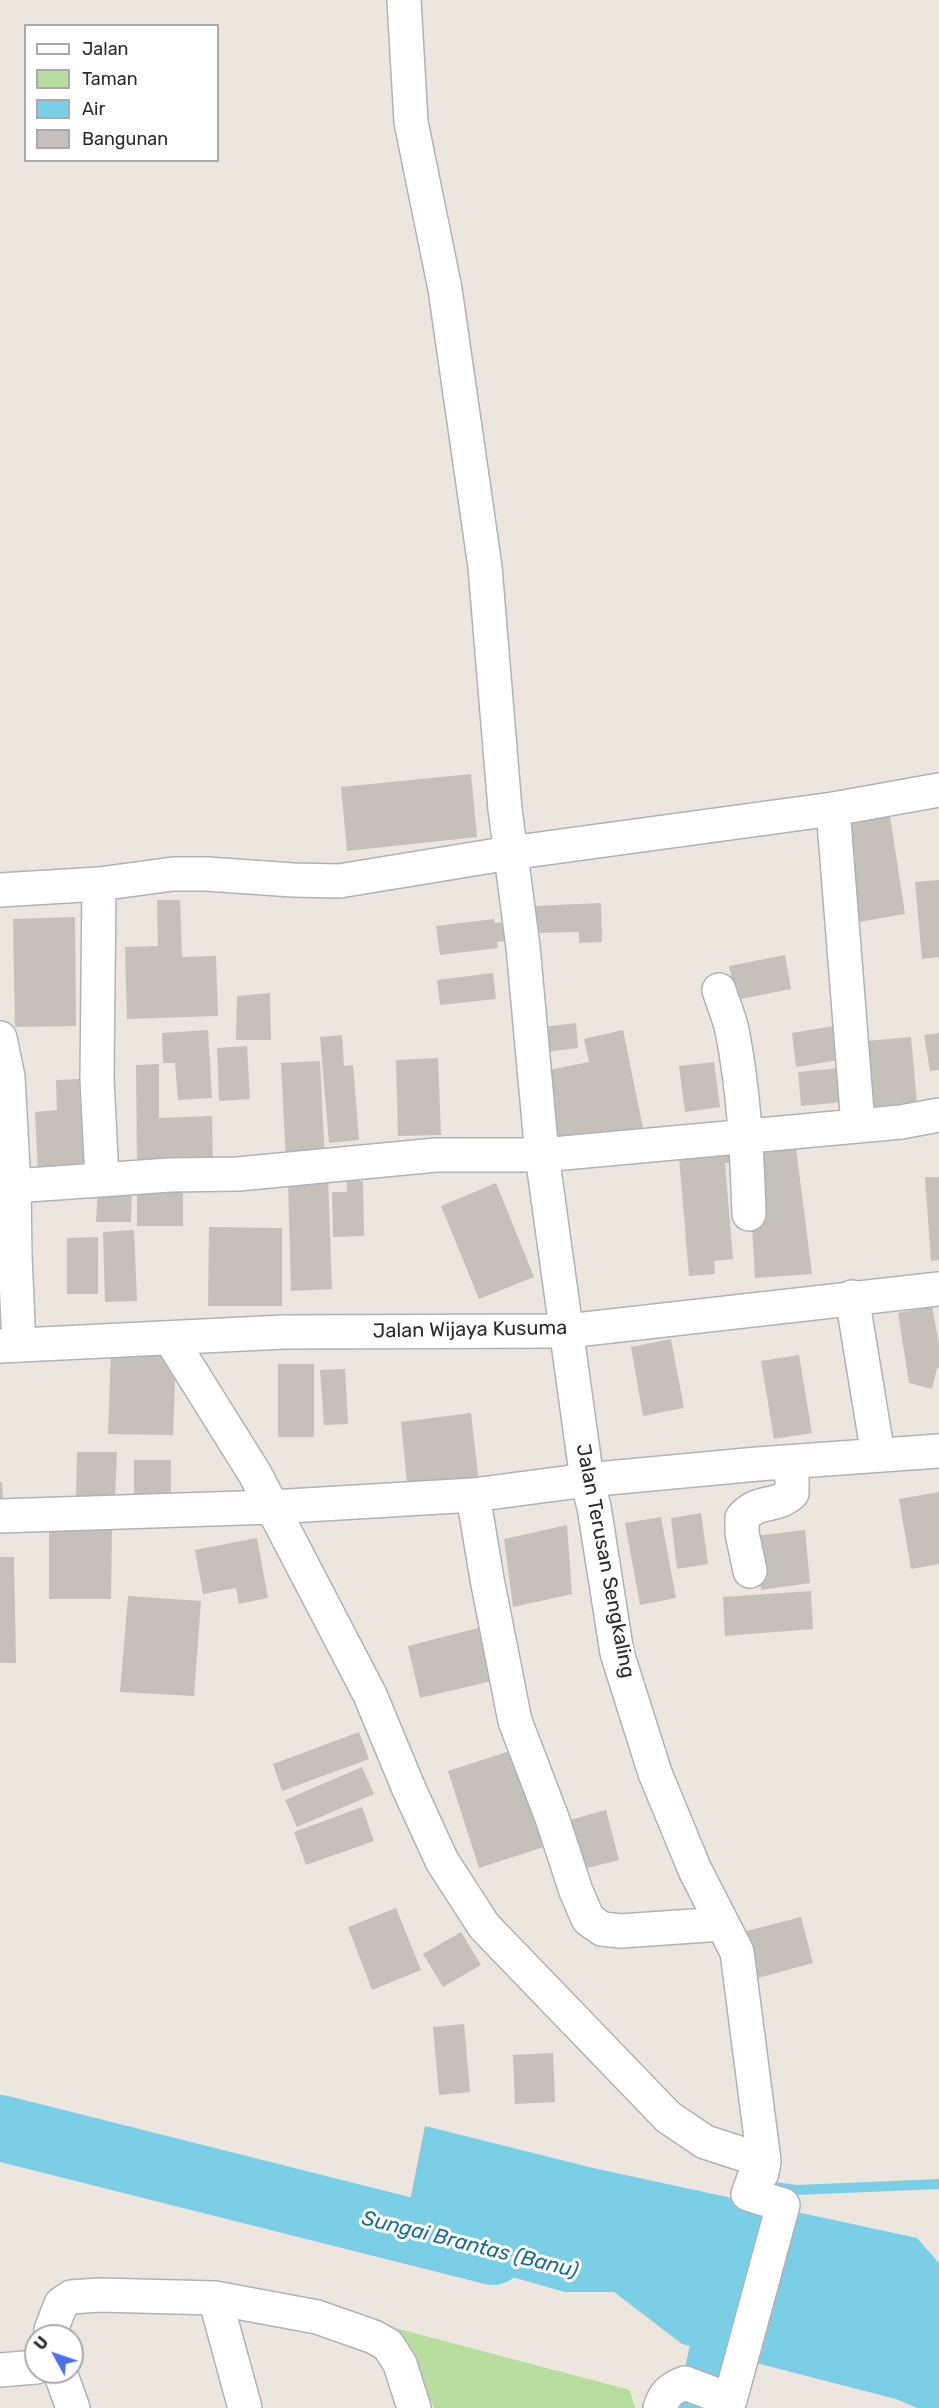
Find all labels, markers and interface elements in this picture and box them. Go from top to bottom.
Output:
legend [24,24,219,162]
text: Jalan [82,38,129,60]
text: Taman [82,68,138,90]
text: Air [82,98,105,120]
text: Bangunan [82,128,168,150]
street label: Jalan Wijaya Kusuma [373,1316,567,1344]
street label: Jalan Terusan Sengkaling [571,1442,639,1680]
water label: Sungai Brantas (Banu) [359,2206,581,2284]
north arrow [24,2324,84,2384]
text: U [30,2333,52,2354]

